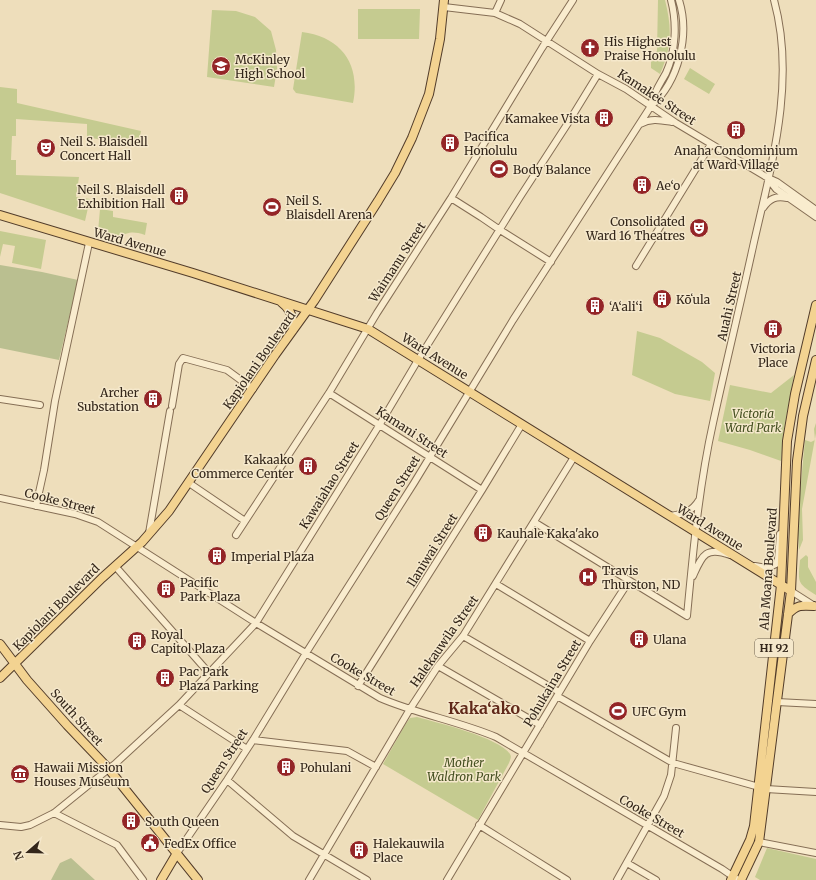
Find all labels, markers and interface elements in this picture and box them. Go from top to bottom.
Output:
place label: His Highest Praise Honolulu [604,34,696,63]
church icon: His Highest Praise Honolulu [579,37,601,59]
place label: McKinley High School [235,52,306,81]
school or university icon: McKinley High School [210,55,232,77]
street label: Kamakeʻe Street [615,66,699,128]
building icon: Kamakee Vista [593,107,615,129]
place label: Kamakee Vista [505,111,591,126]
building icon: Anaha Condominium at Ward Village [725,119,747,141]
place label: Pacifica Honolulu [464,129,518,158]
building icon: Pacifica Honolulu [439,132,461,154]
place label: Neil S. Blaisdell Concert Hall [60,134,148,163]
theatre icon: Neil S. Blaisdell Concert Hall [35,137,57,159]
place label: Anaha Condominium at Ward Village [673,143,798,172]
sports icon: Body Balance [488,158,510,180]
place label: Body Balance [513,162,591,177]
building icon: Ae‘o [631,174,653,196]
place label: Ae‘o [655,178,680,193]
place label: Neil S. Blaisdell Exhibition Hall [77,182,165,211]
building icon: Neil S. Blaisdell Exhibition Hall [168,185,190,207]
place label: Neil S. Blaisdell Arena [286,193,373,222]
sports icon: Neil S. Blaisdell Arena [261,196,283,218]
place label: Consolidated Ward 16 Theatres [585,214,685,243]
theatre icon: Consolidated Ward 16 Theatres [688,217,710,239]
street label: Waimanu Street [365,219,429,306]
street label: Ward Avenue [91,224,168,260]
street label: Auahi Street [713,269,744,343]
building icon: Kōʻula [651,288,673,310]
place label: Kōʻula [676,292,711,307]
building icon: ‘A‘ali‘i [584,295,606,317]
place label: ‘A‘ali‘i [609,299,643,314]
street label: Kapiolani Boulevard [220,308,298,412]
building icon: Victoria Place [762,318,784,340]
street label: Ward Avenue [398,329,471,382]
place label: Victoria Place [750,341,796,370]
place label: Archer Substation [77,385,140,414]
building icon: Archer Substation [142,388,164,410]
street label: Kamani Street [373,403,451,461]
park label: Victoria Ward Park [725,406,782,435]
street label: Kawaiahao Street [296,438,362,532]
place label: Kakaako Commerce Center [191,452,295,481]
street label: Queen Street [371,452,423,523]
building icon: Kakaako Commerce Center [297,455,319,477]
street label: Cooke Street [23,485,97,517]
street label: Ward Avenue [673,500,746,553]
street label: Ala Moana Boulevard [756,507,780,632]
street label: Ilaniwai Street [403,510,461,590]
building icon: Kauhale Kaka'ako [472,522,494,544]
place label: Kauhale Kaka'ako [497,526,599,541]
building icon: Imperial Plaza [206,545,228,567]
place label: Imperial Plaza [231,549,315,564]
street label: Kapiolani Boulevard [10,561,102,653]
place label: Travis Thurston, ND [602,563,680,592]
hospital icon: Travis Thurston, ND [577,566,599,588]
place label: Pacific Park Plaza [180,575,241,604]
building icon: Pacific Park Plaza [155,578,177,600]
street label: Halekauwila Street [407,592,482,690]
place label: Royal Capitol Plaza [151,627,226,656]
building icon: Ulana [628,628,650,650]
building icon: Royal Capitol Plaza [126,630,148,652]
place label: Ulana [653,632,687,647]
street label: Pohukaina Street [520,636,584,729]
road number: HI 92 [755,639,793,657]
street label: Cooke Street [328,649,398,699]
place label: Pac Park Plaza Parking [179,664,259,693]
building icon: Pac Park Plaza Parking [154,667,176,689]
street label: South Street [48,685,107,749]
district label: Kaka‘ako [448,698,521,718]
sports icon: UFC Gym [607,700,629,722]
place label: UFC Gym [632,704,686,719]
street label: Queen Street [197,726,251,796]
park label: Mother Waldron Park [427,755,501,784]
building icon: Pohulani [275,756,297,778]
place label: Hawaii Mission Houses Museum [34,760,130,789]
place label: Pohulani [300,760,352,775]
museum icon: Hawaii Mission Houses Museum [9,763,31,785]
street label: Cooke Street [617,791,687,841]
building icon: South Queen [120,810,142,832]
place label: South Queen [145,814,219,829]
north arrow [8,832,48,872]
public building icon: FedEx Office [139,832,161,854]
place label: FedEx Office [164,836,236,851]
place label: Halekauwila Place [373,836,445,865]
building icon: Halekauwila Place [348,839,370,861]
text: N [10,849,27,862]

